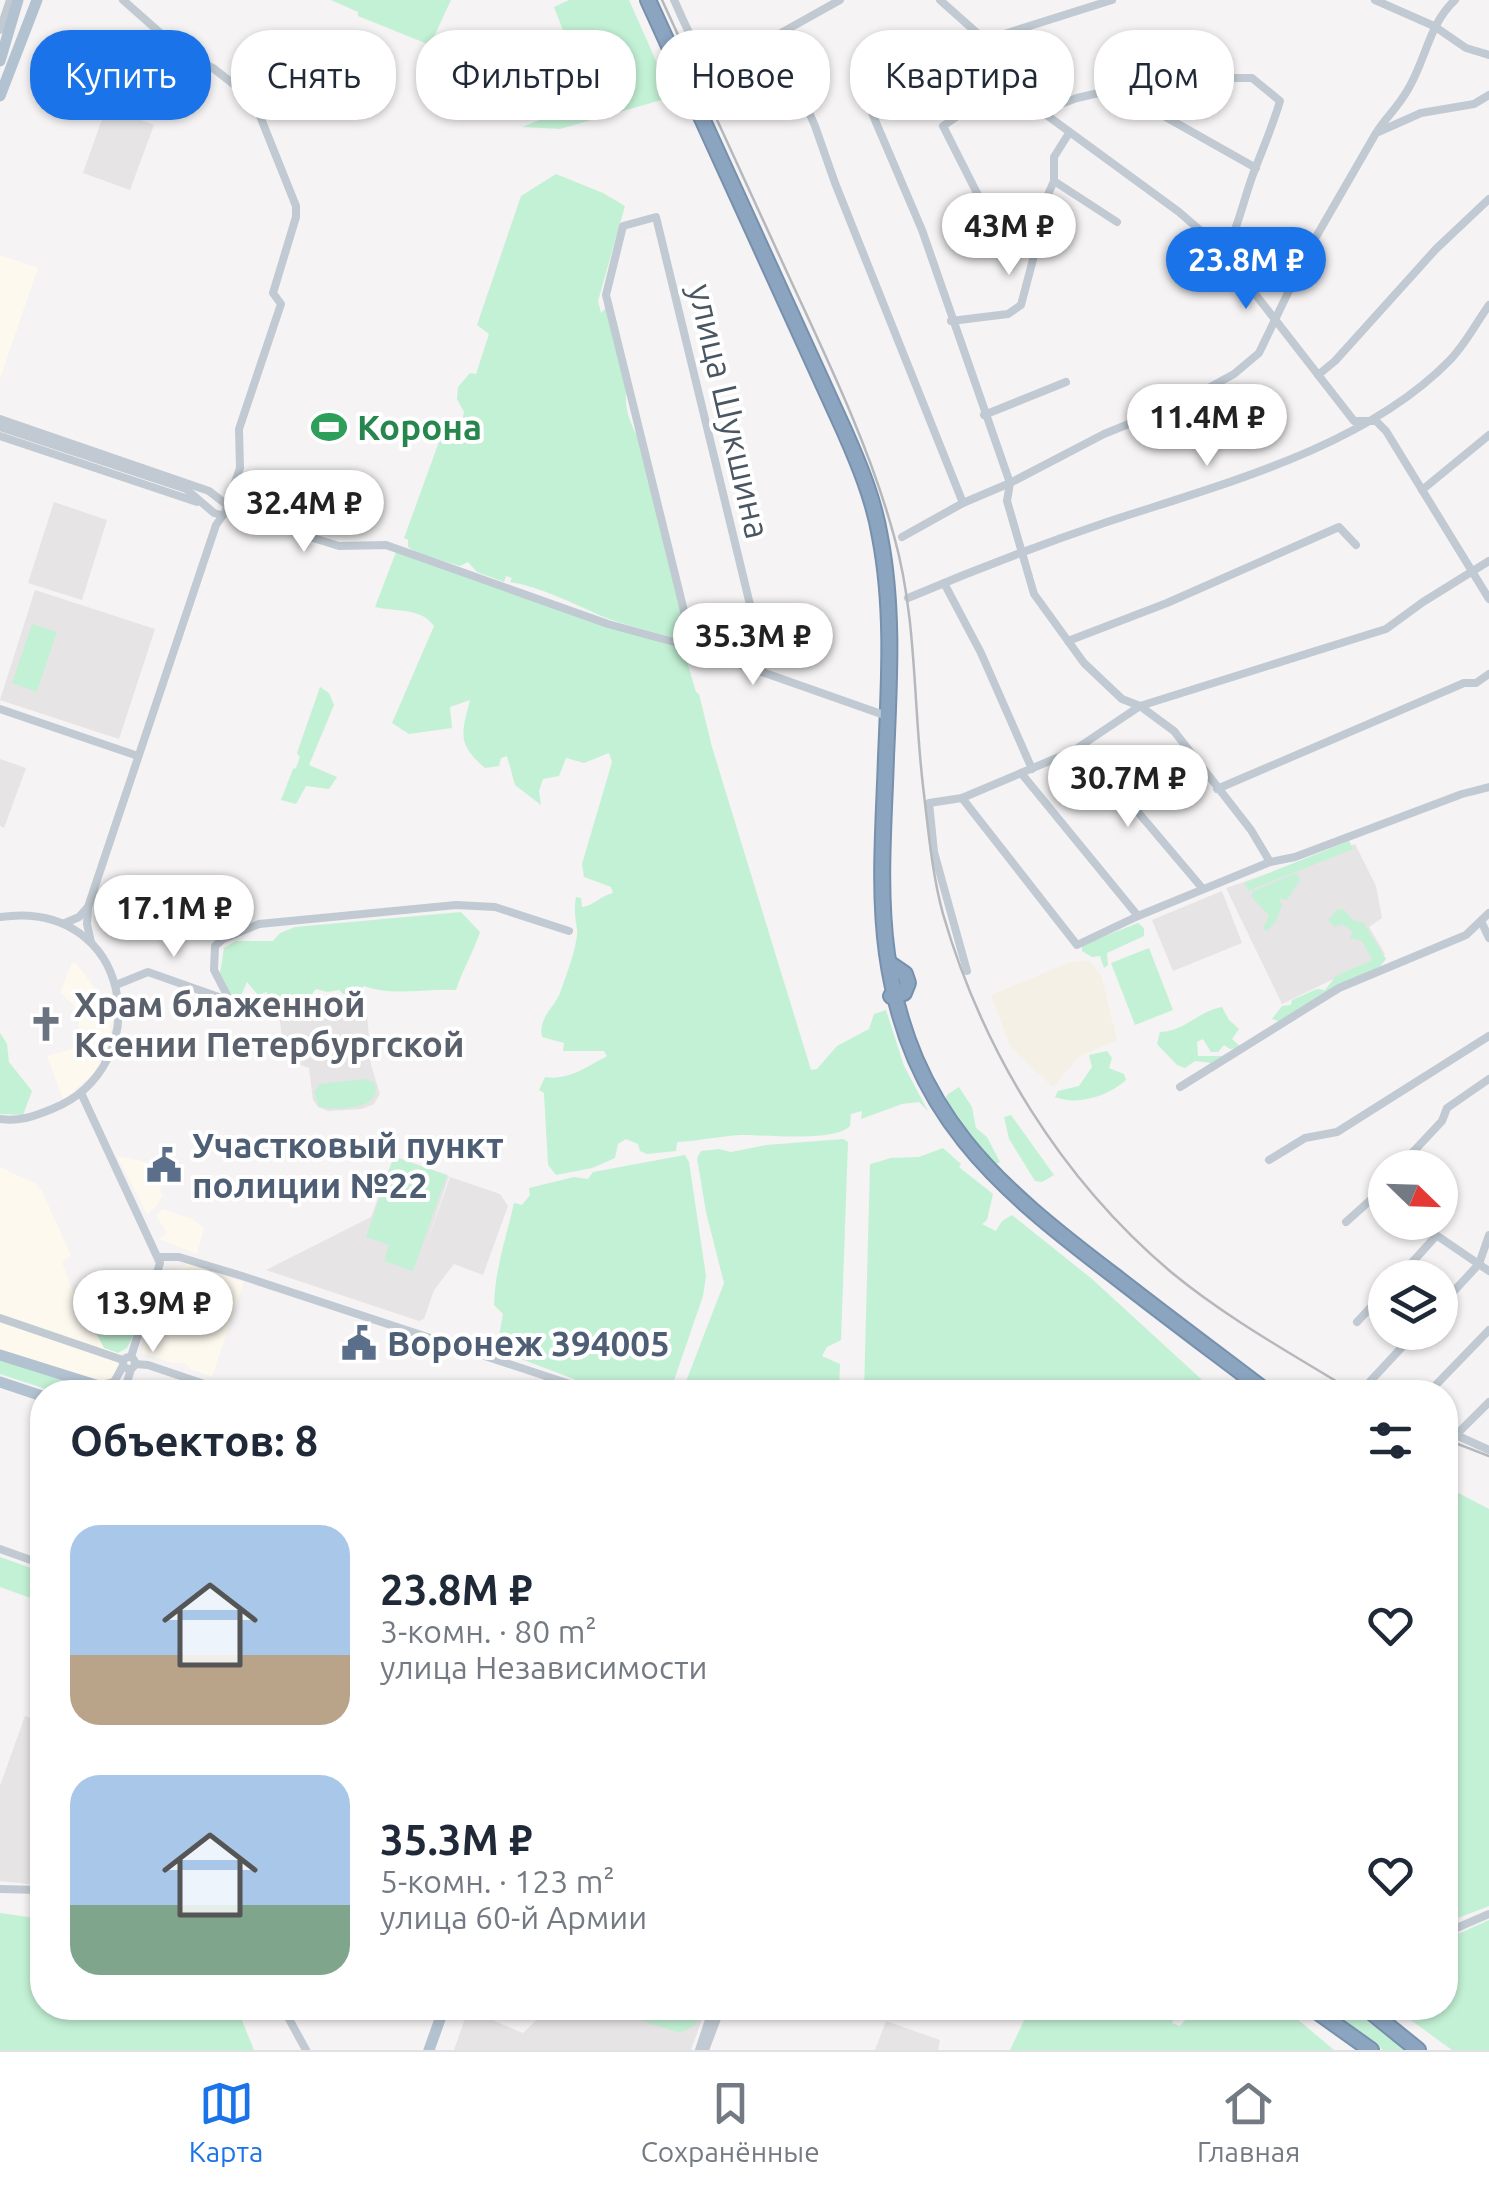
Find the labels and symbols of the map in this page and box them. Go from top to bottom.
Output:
pin: 43M ₽ [939,193,1079,278]
pin: 23.8M ₽ [1154,227,1338,312]
street label: улица Шукшина [681,280,779,542]
pin: 11.4M ₽ [1115,384,1299,469]
place label: Корона [357,407,482,447]
sports icon: Корона [310,408,348,446]
pin: 32.4M ₽ [212,470,396,555]
pin: 35.3M ₽ [661,603,845,688]
pin: 30.7M ₽ [1036,745,1220,830]
pin: 17.1M ₽ [82,875,266,960]
place label: Храм блаженной Ксении Петербургской [74,984,464,1064]
church icon: Храм блаженной Ксении Петербургской [27,1005,65,1043]
place label: Участковый пункт полиции №22 [192,1125,504,1205]
public building icon: Участковый пункт полиции №22 [145,1146,183,1184]
north arrow [1368,1150,1458,1240]
pin: 13.9M ₽ [61,1270,245,1355]
place label: Воронеж 394005 [387,1323,670,1363]
public building icon: Воронеж 394005 [340,1324,378,1362]

